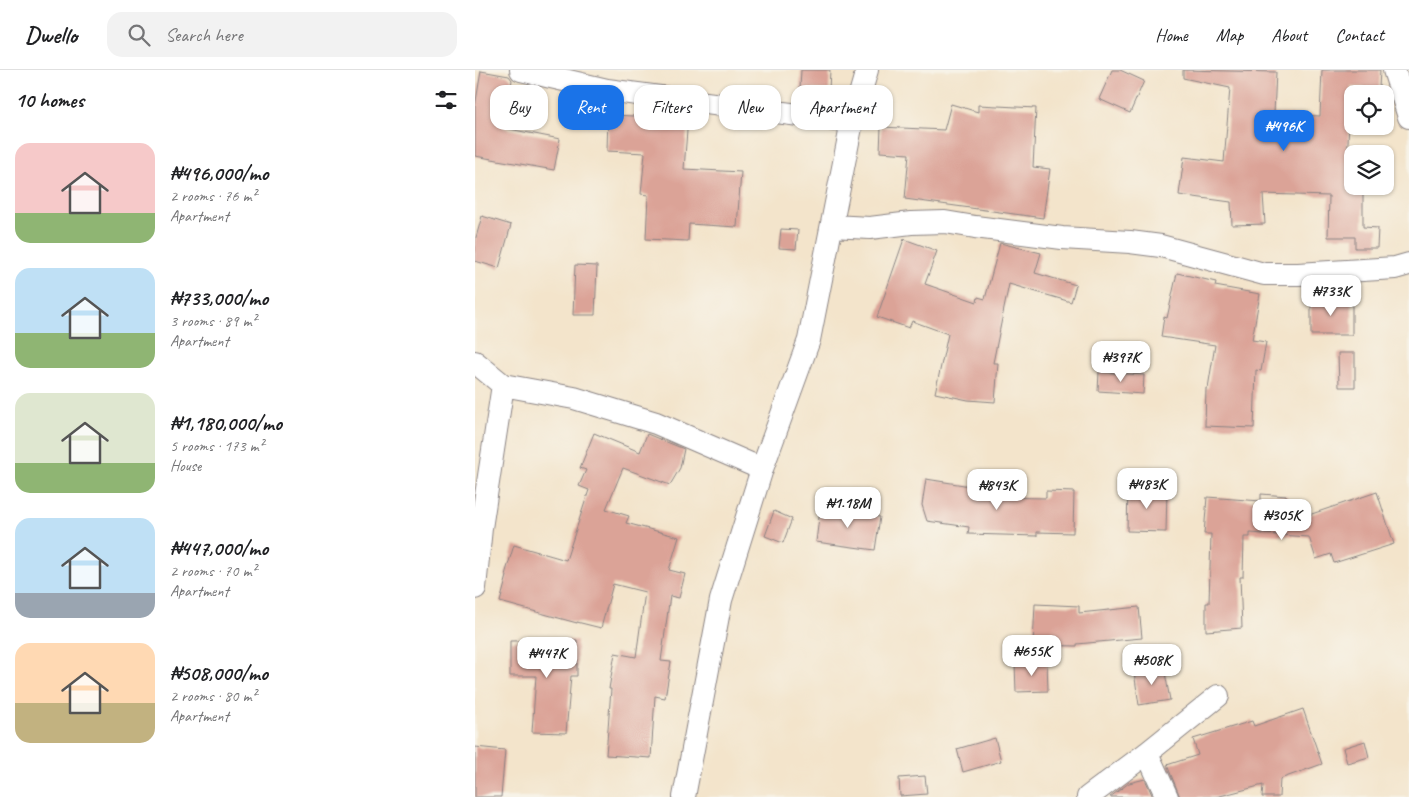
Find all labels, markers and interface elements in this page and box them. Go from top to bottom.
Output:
search box [107,12,457,57]
text: Dwello [25,20,77,50]
icon: search [125,21,153,49]
text: Search here [165,23,243,47]
text: Home [1155,24,1188,46]
text: Map [1216,24,1243,46]
text: About [1271,24,1307,46]
text: Contact [1335,24,1384,46]
chip: Buy [490,85,548,130]
chip: Rent [558,85,624,130]
chip: Filters [634,85,709,130]
chip: New [719,85,781,130]
chip: Apartment [791,85,893,130]
map controls [1344,85,1394,195]
button: locate [1344,85,1394,135]
icon: filters [432,86,460,114]
text: 10 homes [15,87,84,113]
pin: ₦496K [1249,109,1319,152]
text: ₦496K [1265,116,1303,136]
button: layers [1344,145,1394,195]
text: ₦496,000/mo [170,160,268,186]
icon: home [55,163,115,223]
text: 2 rooms · 76 m² [170,186,256,206]
text: Apartment [170,206,229,226]
pin: ₦733K [1296,274,1366,317]
text: ₦733K [1312,281,1350,301]
text: ₦733,000/mo [170,285,268,311]
icon: home [55,288,115,348]
text: 3 rooms · 89 m² [170,311,256,331]
text: Apartment [170,331,229,351]
pin: ₦397K [1086,340,1156,383]
text: ₦397K [1102,347,1140,367]
text: ₦1,180,000/mo [170,410,282,436]
icon: home [55,413,115,473]
text: 5 rooms · 173 m² [170,436,264,456]
text: House [170,456,201,476]
pin: ₦843K [962,468,1032,511]
pin: ₦483K [1112,468,1182,510]
text: ₦483K [1128,474,1166,494]
text: ₦843K [978,475,1016,495]
pin: ₦1.18M [807,486,889,529]
text: ₦1.18M [826,493,870,513]
pin: ₦305K [1247,498,1317,541]
text: ₦305K [1263,505,1301,525]
text: ₦447,000/mo [170,535,268,561]
icon: home [55,538,115,598]
text: 2 rooms · 70 m² [170,561,256,581]
text: Apartment [170,581,229,601]
pin: ₦655K [997,634,1067,677]
pin: ₦447K [512,636,582,679]
text: ₦655K [1013,641,1051,661]
text: ₦447K [528,643,566,663]
pin: ₦508K [1117,644,1187,686]
text: ₦508K [1133,650,1171,670]
text: ₦508,000/mo [170,660,268,686]
icon: home [55,663,115,723]
text: 2 rooms · 80 m² [170,686,256,706]
text: Apartment [170,706,229,726]

